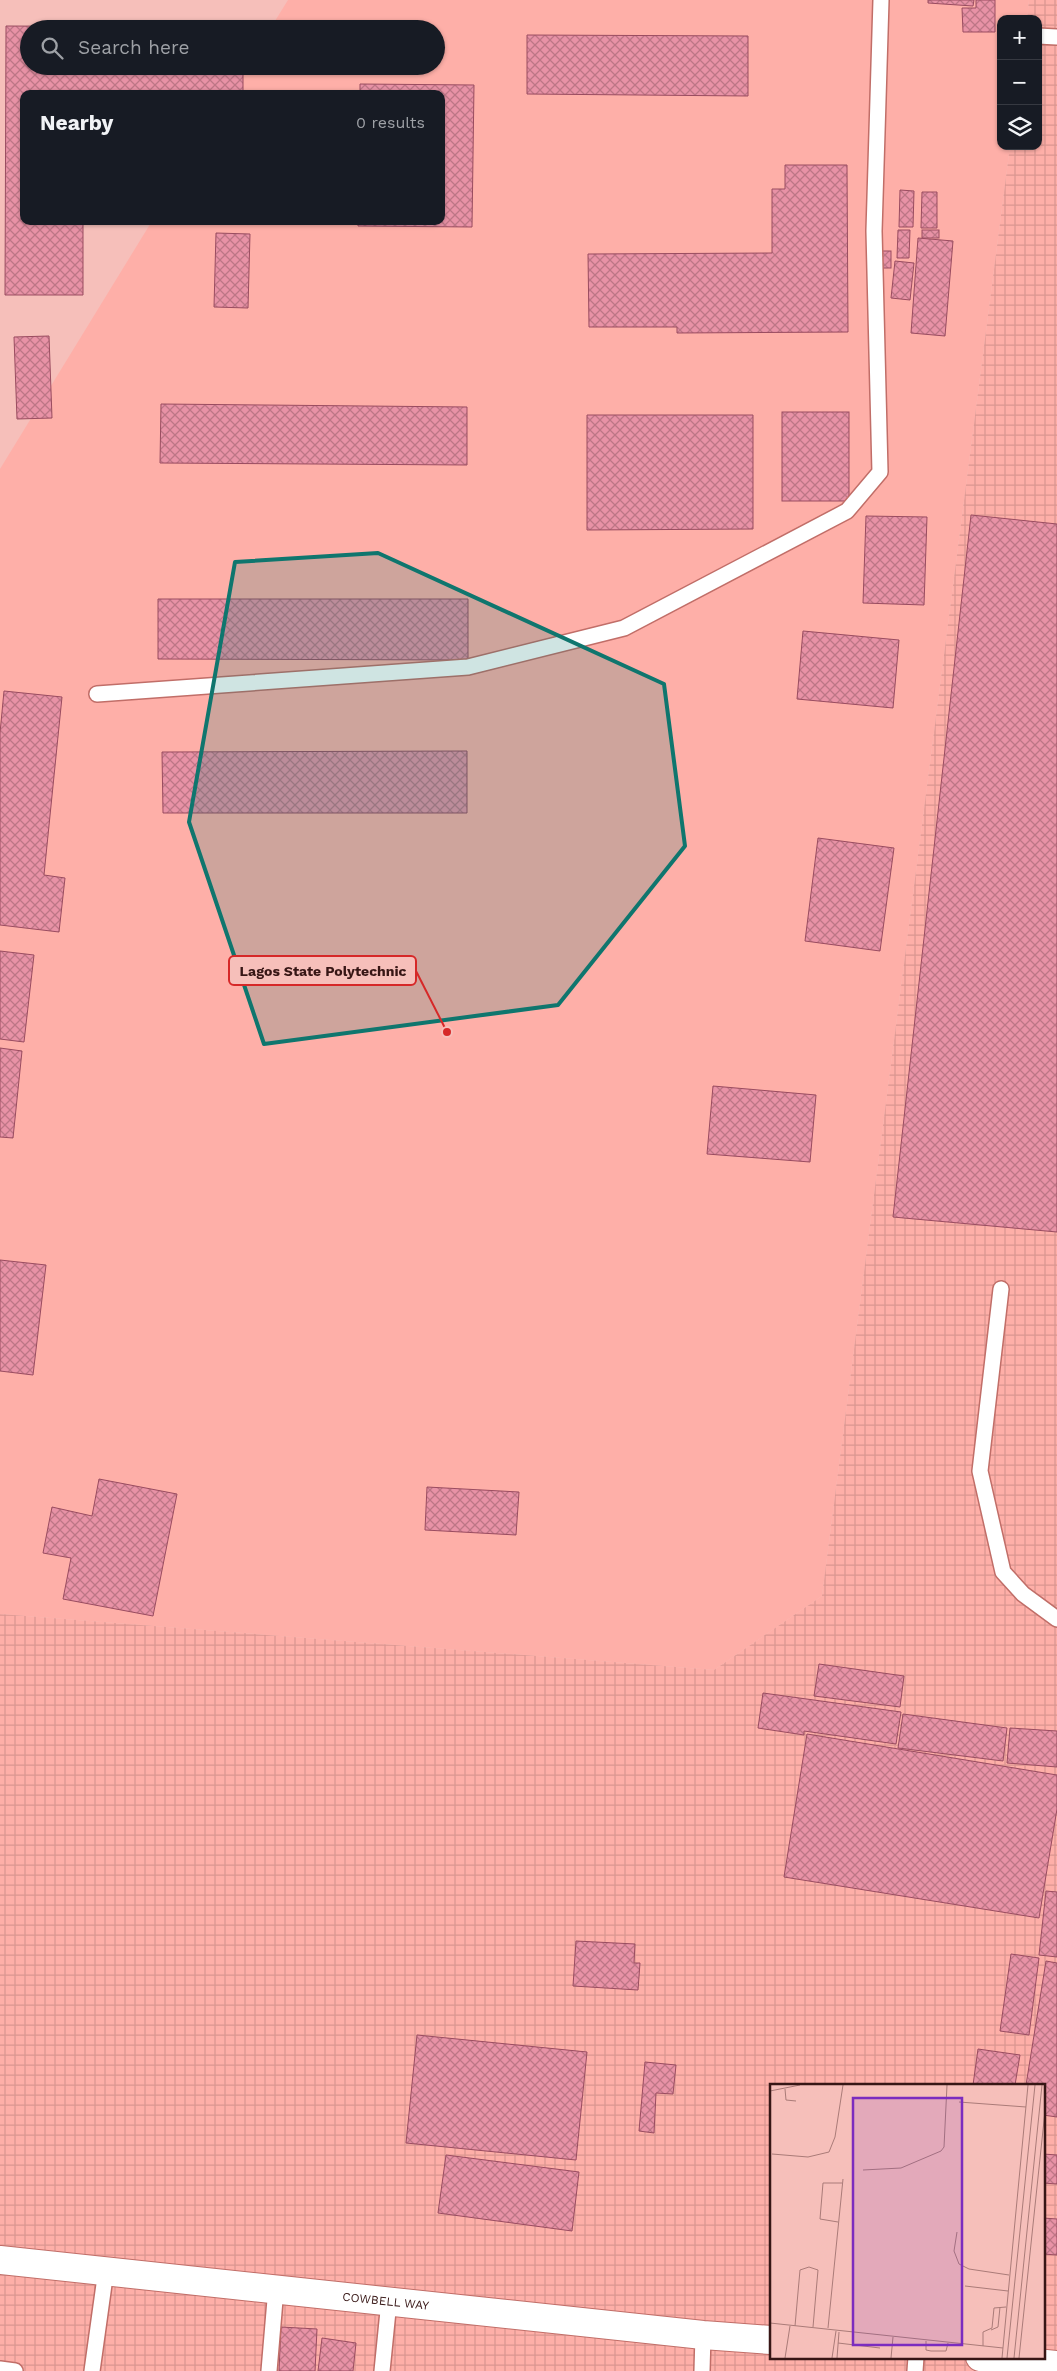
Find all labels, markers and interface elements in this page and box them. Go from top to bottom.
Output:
map controls [997,15,1042,150]
button: + [997,15,1042,60]
search box [20,20,445,75]
icon: search [38,34,66,62]
text: Search here [78,36,189,59]
button: − [997,60,1042,105]
button: layers [997,105,1042,150]
text: Nearby [40,110,113,135]
text: 0 results [356,113,425,132]
callout: Lagos State Polytechnic [229,956,416,985]
text: Lagos State Polytechnic [240,963,407,979]
inset map [770,2084,1044,2358]
street label: COWBELL WAY [342,2290,430,2313]

